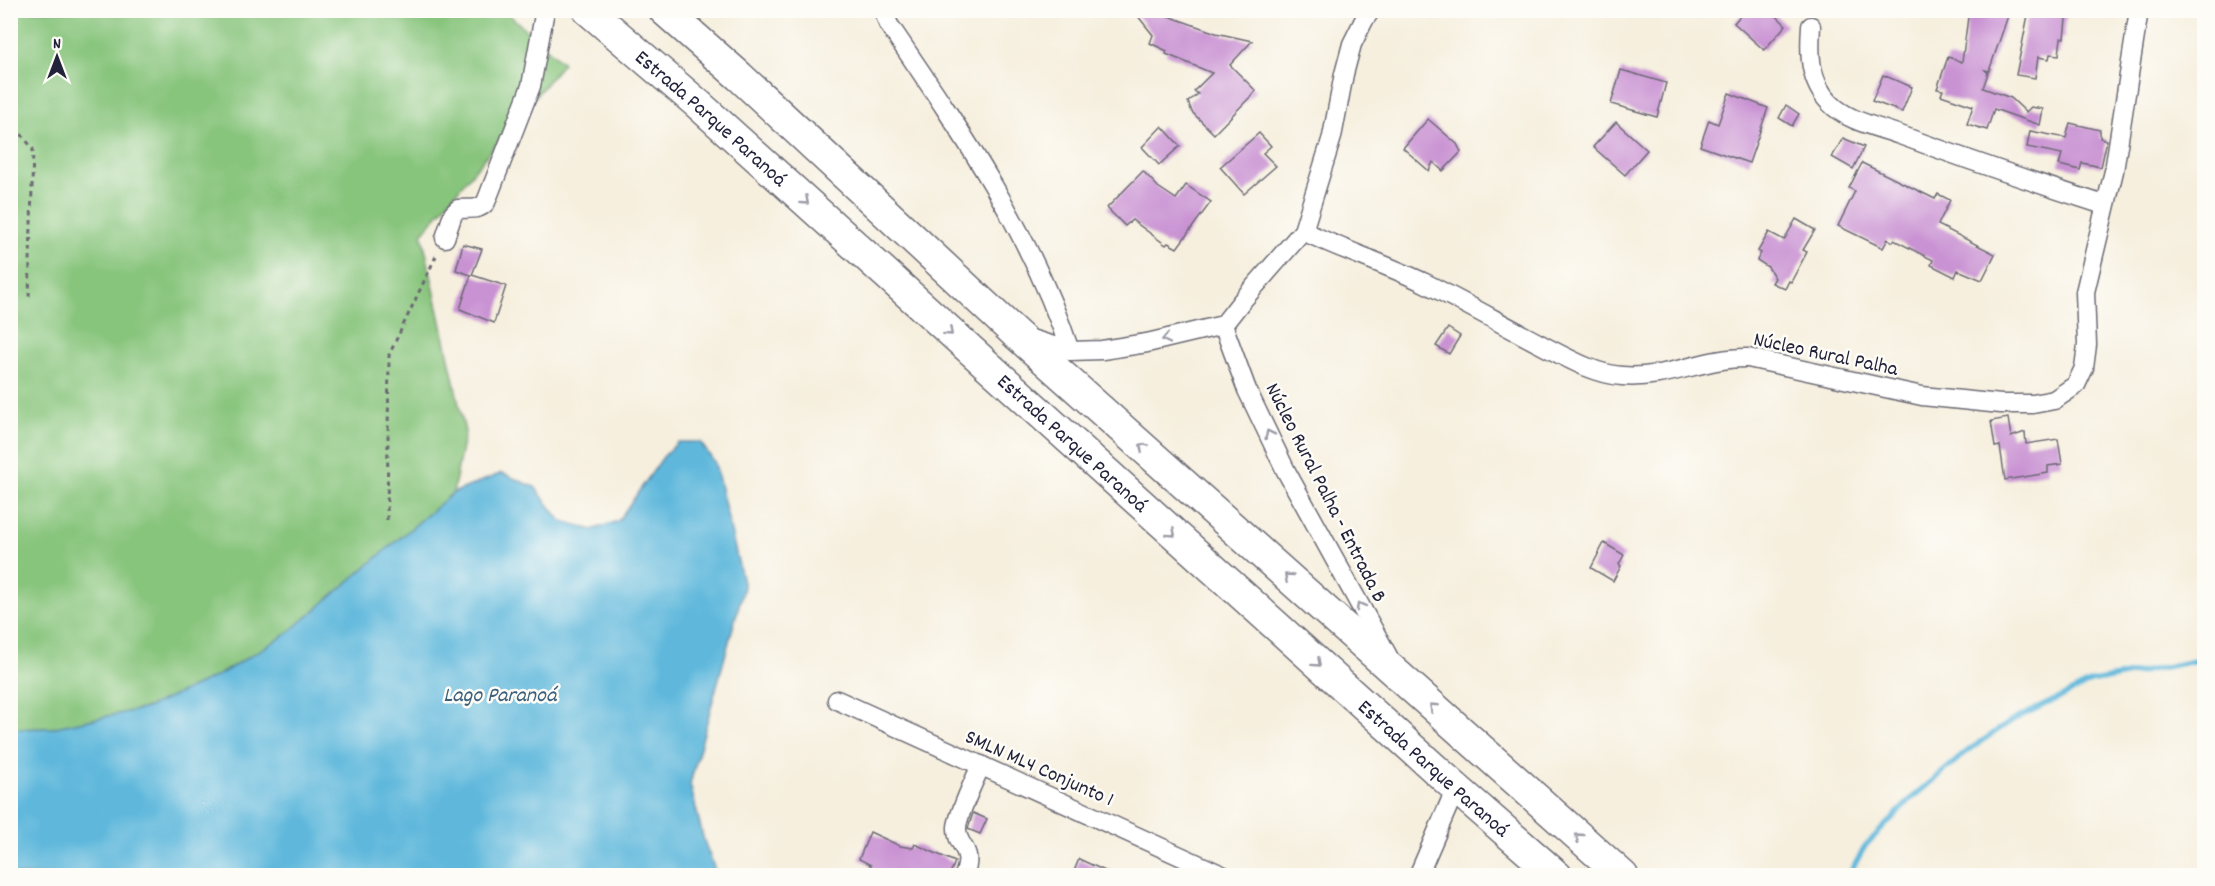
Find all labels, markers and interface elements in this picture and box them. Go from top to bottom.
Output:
north arrow [27,27,87,87]
text: N [53,33,61,56]
street label: Estrada Parque Paranoá [627,44,793,196]
one-way arrow [798,194,809,205]
one-way arrow [942,324,953,335]
street label: Núcleo Rural Palha [1750,326,1901,386]
one-way arrow [1162,332,1172,345]
street label: Estrada Parque Paranoá [989,368,1154,521]
street label: Núcleo Rural Palha - Entrada B [1256,378,1393,608]
one-way arrow [1264,430,1276,441]
one-way arrow [1139,443,1150,454]
one-way arrow [1165,526,1176,537]
one-way arrow [1285,573,1295,584]
one-way arrow [1356,602,1367,612]
one-way arrow [1310,656,1321,667]
water label: Lago Paranoá [443,681,559,712]
street label: Estrada Parque Paranoá [1350,694,1515,846]
one-way arrow [1430,703,1440,714]
street label: SMLN ML4 Conjunto 1 [960,724,1118,816]
one-way arrow [1575,833,1586,844]

